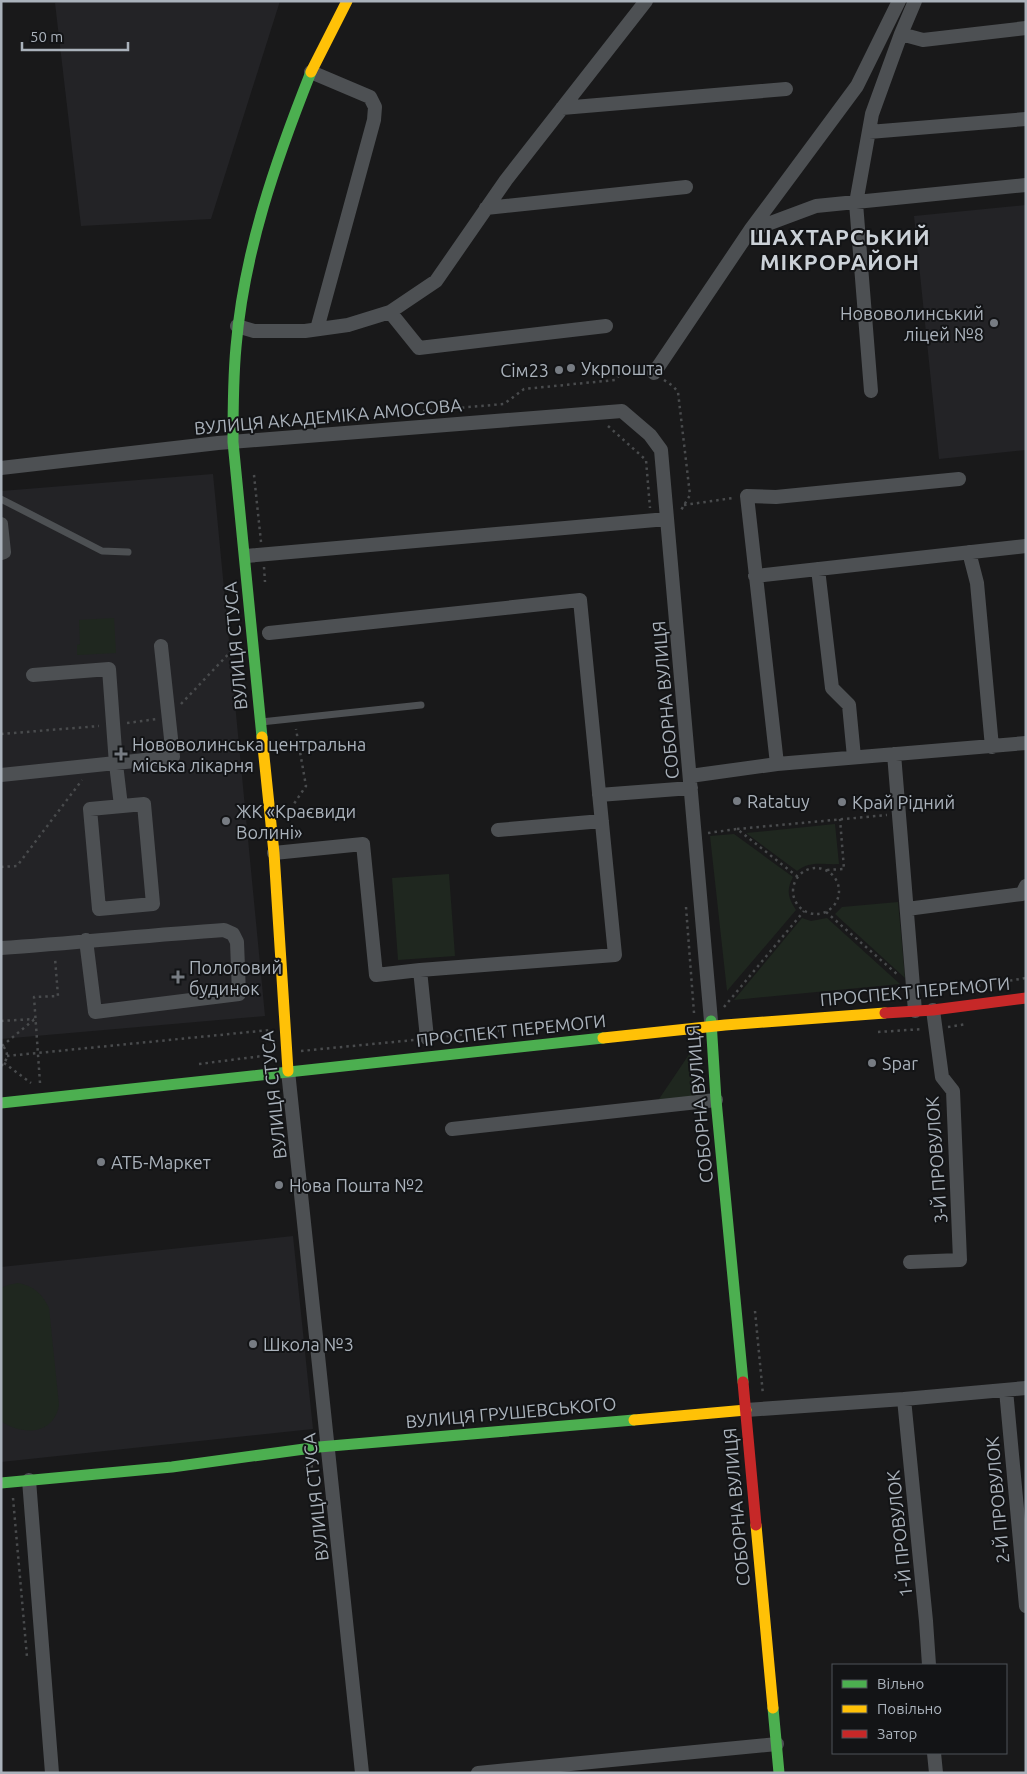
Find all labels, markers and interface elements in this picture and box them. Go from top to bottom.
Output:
scale bar [22,20,129,52]
text: 50 m [30,28,63,45]
district label: ШАХТАРСЬКИЙ МІКРОРАЙОН [749,224,931,274]
place label: Нововолинський ліцей №8 [840,303,984,344]
marker: Нововолинський ліцей №8 [988,317,1000,329]
place label: Укрпошта [581,358,663,378]
place label: Сім23 [500,360,549,380]
marker: Укрпошта [565,362,577,374]
marker: Сім23 [553,364,565,376]
street label: ВУЛИЦЯ АКАДЕМІКА АМОСОВА [193,394,463,438]
street label: ВУЛИЦЯ СТУСА [219,581,251,711]
street label: СОБОРНА ВУЛИЦЯ [648,620,682,780]
place label: Нововолинська центральна міська лікарня [132,734,366,775]
marker: Нововолинська центральна міська лікарня [114,747,128,761]
place label: Ratatuy [747,791,810,811]
place label: Край Рідний [852,792,955,812]
marker: Ratatuy [731,795,743,807]
marker: Край Рідний [836,796,848,808]
place label: ЖК «Краєвиди Волині» [236,801,356,842]
marker: ЖК «Краєвиди Волині» [220,815,232,827]
place label: Пологовий будинок [189,957,282,998]
marker: Пологовий будинок [171,970,185,984]
street label: ПРОСПЕКТ ПЕРЕМОГИ [819,973,1011,1009]
street label: ПРОСПЕКТ ПЕРЕМОГИ [415,1010,607,1050]
street label: СОБОРНА ВУЛИЦЯ [682,1024,716,1184]
street label: ВУЛИЦЯ СТУСА [256,1030,290,1160]
place label: Spar [882,1053,918,1073]
marker: Spar [866,1057,878,1069]
street label: 3-Й ПРОВУЛОК [922,1096,950,1224]
place label: АТБ-Маркет [111,1152,211,1172]
marker: АТБ-Маркет [95,1156,107,1168]
place label: Нова Пошта №2 [289,1175,424,1195]
marker: Нова Пошта №2 [273,1179,285,1191]
place label: Школа №3 [263,1334,354,1354]
marker: Школа №3 [247,1338,259,1350]
street label: ВУЛИЦЯ ГРУШЕВСЬКОГО [405,1393,617,1431]
street label: СОБОРНА ВУЛИЦЯ [719,1427,753,1587]
street label: ВУЛИЦЯ СТУСА [298,1432,332,1562]
street label: 2-Й ПРОВУЛОК [981,1436,1013,1564]
street label: 1-Й ПРОВУЛОК [882,1470,916,1598]
legend [832,1664,1007,1754]
text: Вільно [877,1675,924,1692]
text: Повільно [877,1700,942,1717]
text: Затор [877,1725,917,1742]

